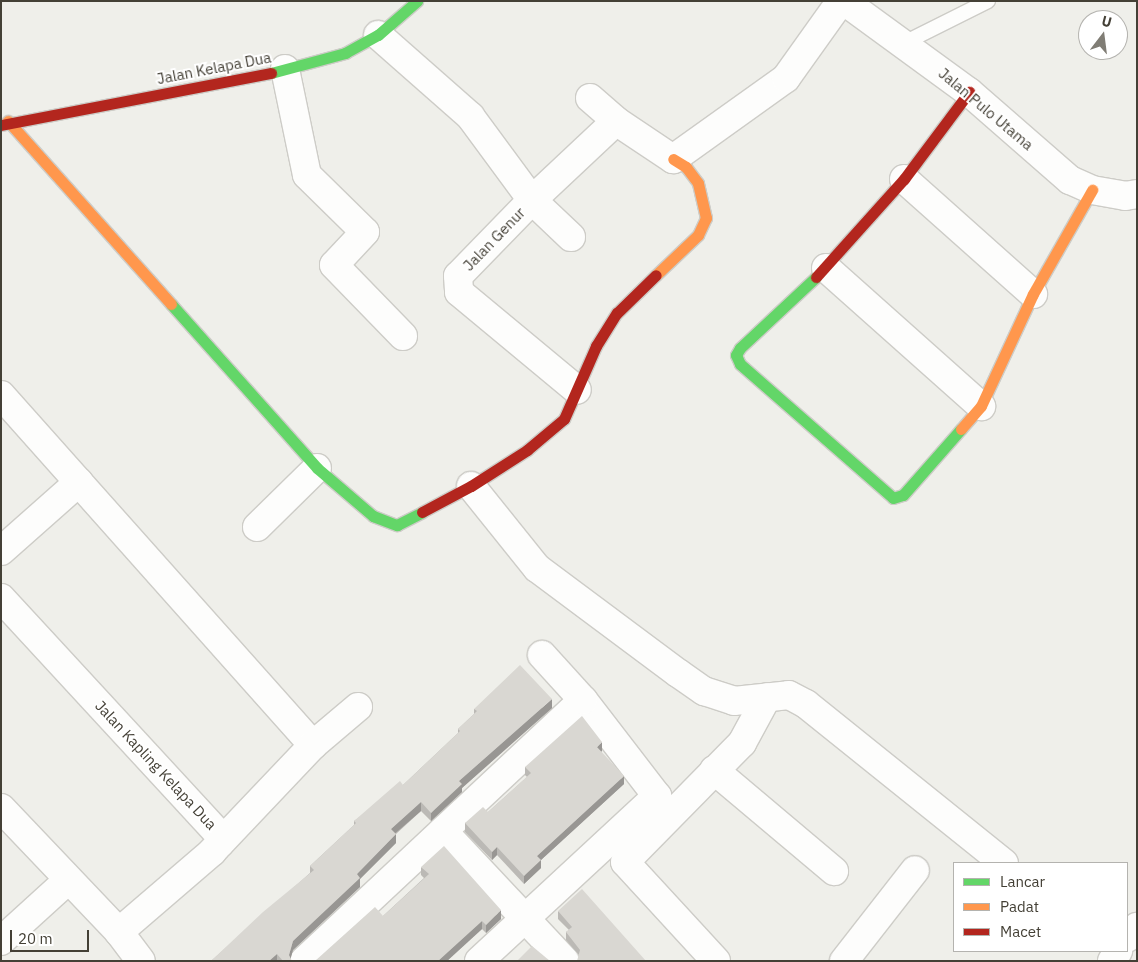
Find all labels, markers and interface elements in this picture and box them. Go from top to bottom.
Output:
north arrow [1078,10,1128,60]
text: U [1100,12,1114,31]
street label: Jalan Kelapa Dua [155,48,273,88]
street label: Jalan Pulo Utama [935,64,1037,154]
street label: Jalan Genur [459,204,529,274]
street label: Jalan Kapling Kelapa Dua [91,697,221,833]
legend [953,862,1128,952]
text: Lancar [1000,872,1045,891]
text: Padat [1000,897,1039,916]
scale bar [12,920,91,952]
text: Macet [1000,922,1041,941]
text: 20 m [18,929,53,948]

